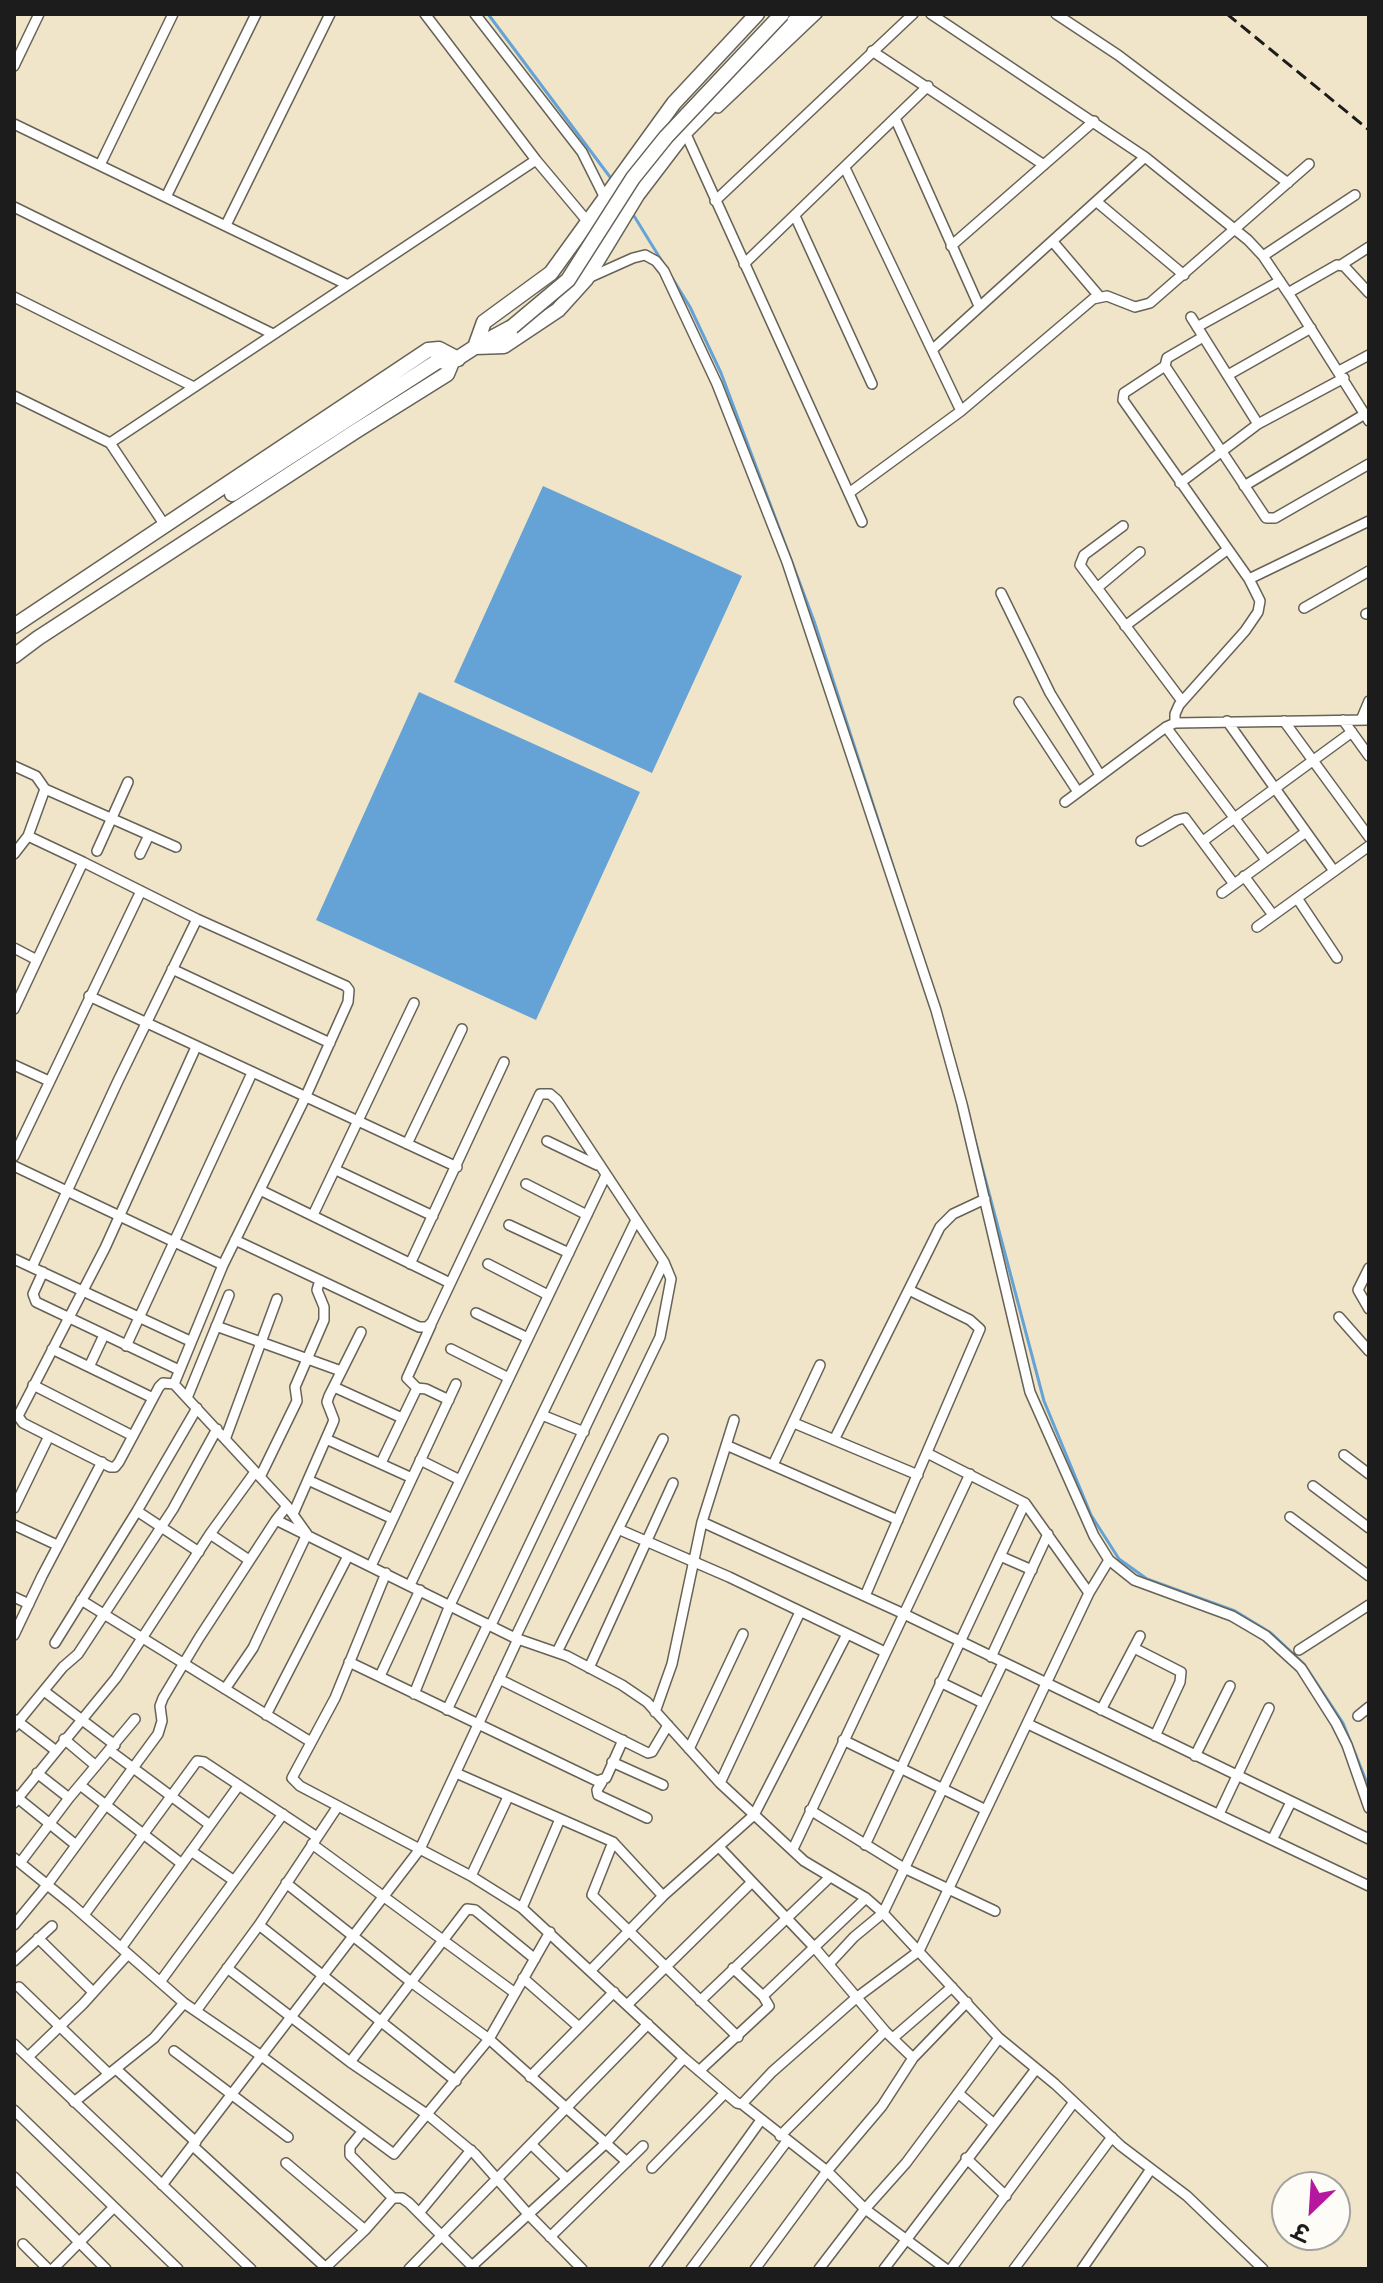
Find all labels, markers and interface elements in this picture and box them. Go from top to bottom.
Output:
north arrow [1271,2171,1351,2251]
text: उ [1289,2215,1314,2247]

